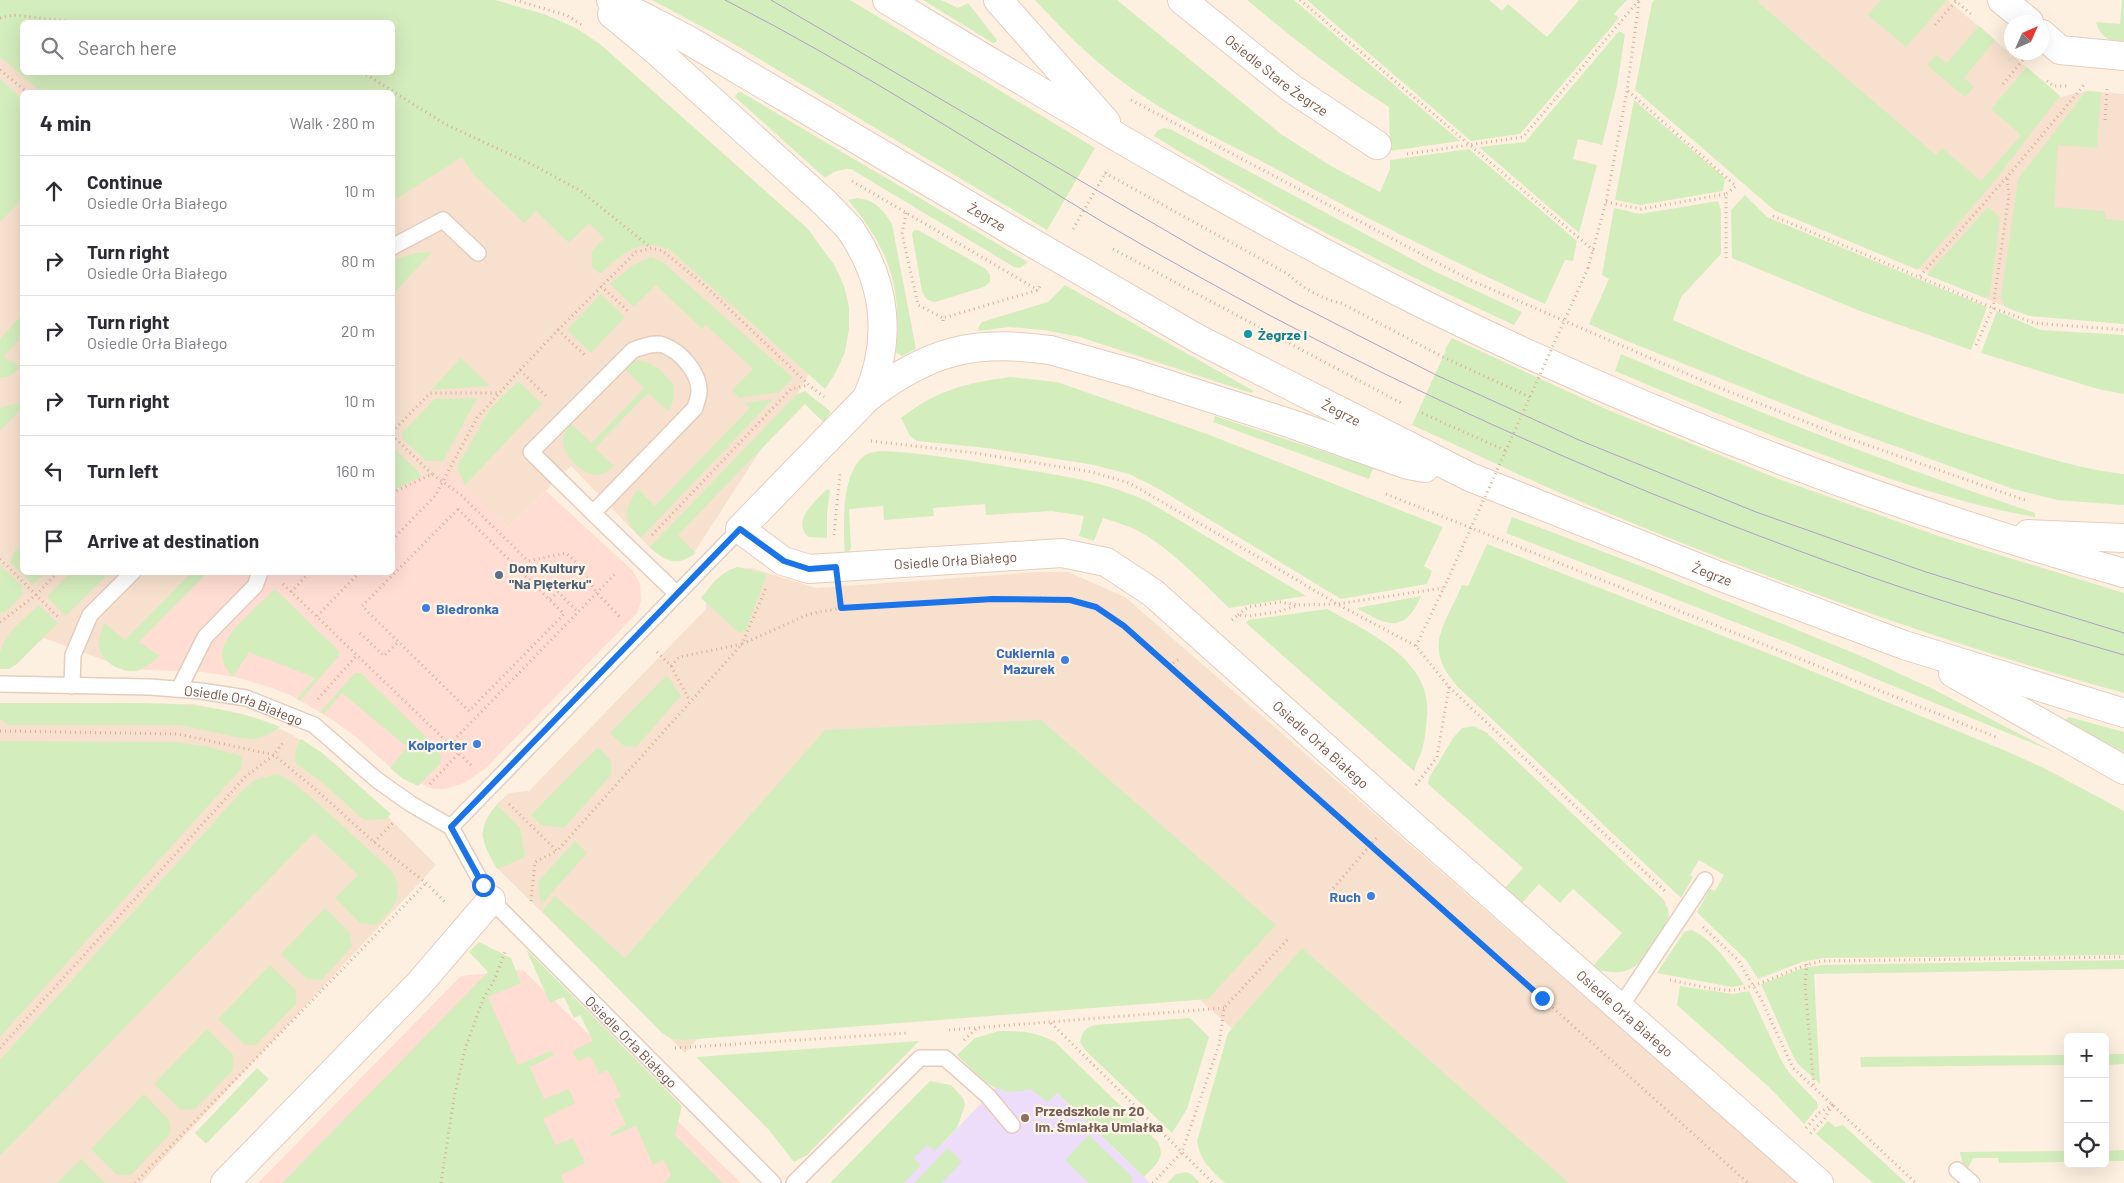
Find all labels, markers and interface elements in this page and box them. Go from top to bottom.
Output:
north arrow [2004,15,2049,60]
search box [20,20,395,75]
street label: Osiedle Stare Żegrze [1222,30,1332,119]
icon: search [38,34,66,62]
text: Search here [78,36,177,59]
text: 4 min [40,110,91,135]
text: Walk · 280 m [290,113,375,132]
text: Continue [87,170,163,193]
icon: ahead [40,177,68,205]
text: 10 m [344,181,375,200]
text: Osiedle Orła Białego [87,193,228,212]
street label: Żegrze [965,198,1009,234]
text: Turn right [87,240,169,263]
icon: right [40,247,68,275]
text: 80 m [341,251,375,270]
text: Osiedle Orła Białego [87,263,228,282]
text: Turn right [87,310,169,333]
icon: right [40,317,68,345]
text: 20 m [341,321,375,340]
place label: Żegrze I [1258,326,1307,343]
marker: Żegrze I [1242,328,1254,340]
text: Osiedle Orła Białego [87,333,228,352]
icon: right [40,387,68,415]
text: Turn right [87,389,169,412]
text: 10 m [344,391,375,410]
street label: Żegrze [1319,395,1364,429]
icon: left [40,457,68,485]
text: Turn left [87,459,158,482]
text: 160 m [336,461,375,480]
icon: arrive [40,527,68,555]
text: Arrive at destination [87,529,259,552]
street label: Osiedle Orła Białego [893,547,1017,572]
street label: Żegrze [1690,558,1735,589]
place label: Dom Kultury "Na Pięterku" [509,559,591,592]
marker: Dom Kultury "Na Pięterku" [493,569,505,581]
place label: Biedronka [436,600,499,617]
marker: Biedronka [420,602,432,614]
place label: Cukiernia Mazurek [996,644,1056,677]
marker: Cukiernia Mazurek [1059,654,1071,666]
street label: Osiedle Orła Białego [184,681,306,728]
street label: Osiedle Orła Białego [1270,696,1373,791]
place label: Kolporter [408,736,468,753]
marker: Kolporter [471,738,483,750]
route start [472,874,495,897]
place label: Ruch [1330,888,1361,905]
marker: Ruch [1365,890,1377,902]
street label: Osiedle Orła Białego [1574,966,1677,1060]
route end [1531,987,1554,1010]
street label: Osiedle Orła Białego [582,992,681,1091]
map controls [2064,1033,2109,1168]
button: + [2064,1033,2109,1078]
button: − [2064,1078,2109,1123]
place label: Przedszkole nr 20 im. Śmiałka Umiałka [1035,1102,1163,1135]
marker: Przedszkole nr 20 im. Śmiałka Umiałka [1019,1112,1031,1124]
button: locate [2064,1123,2109,1168]

